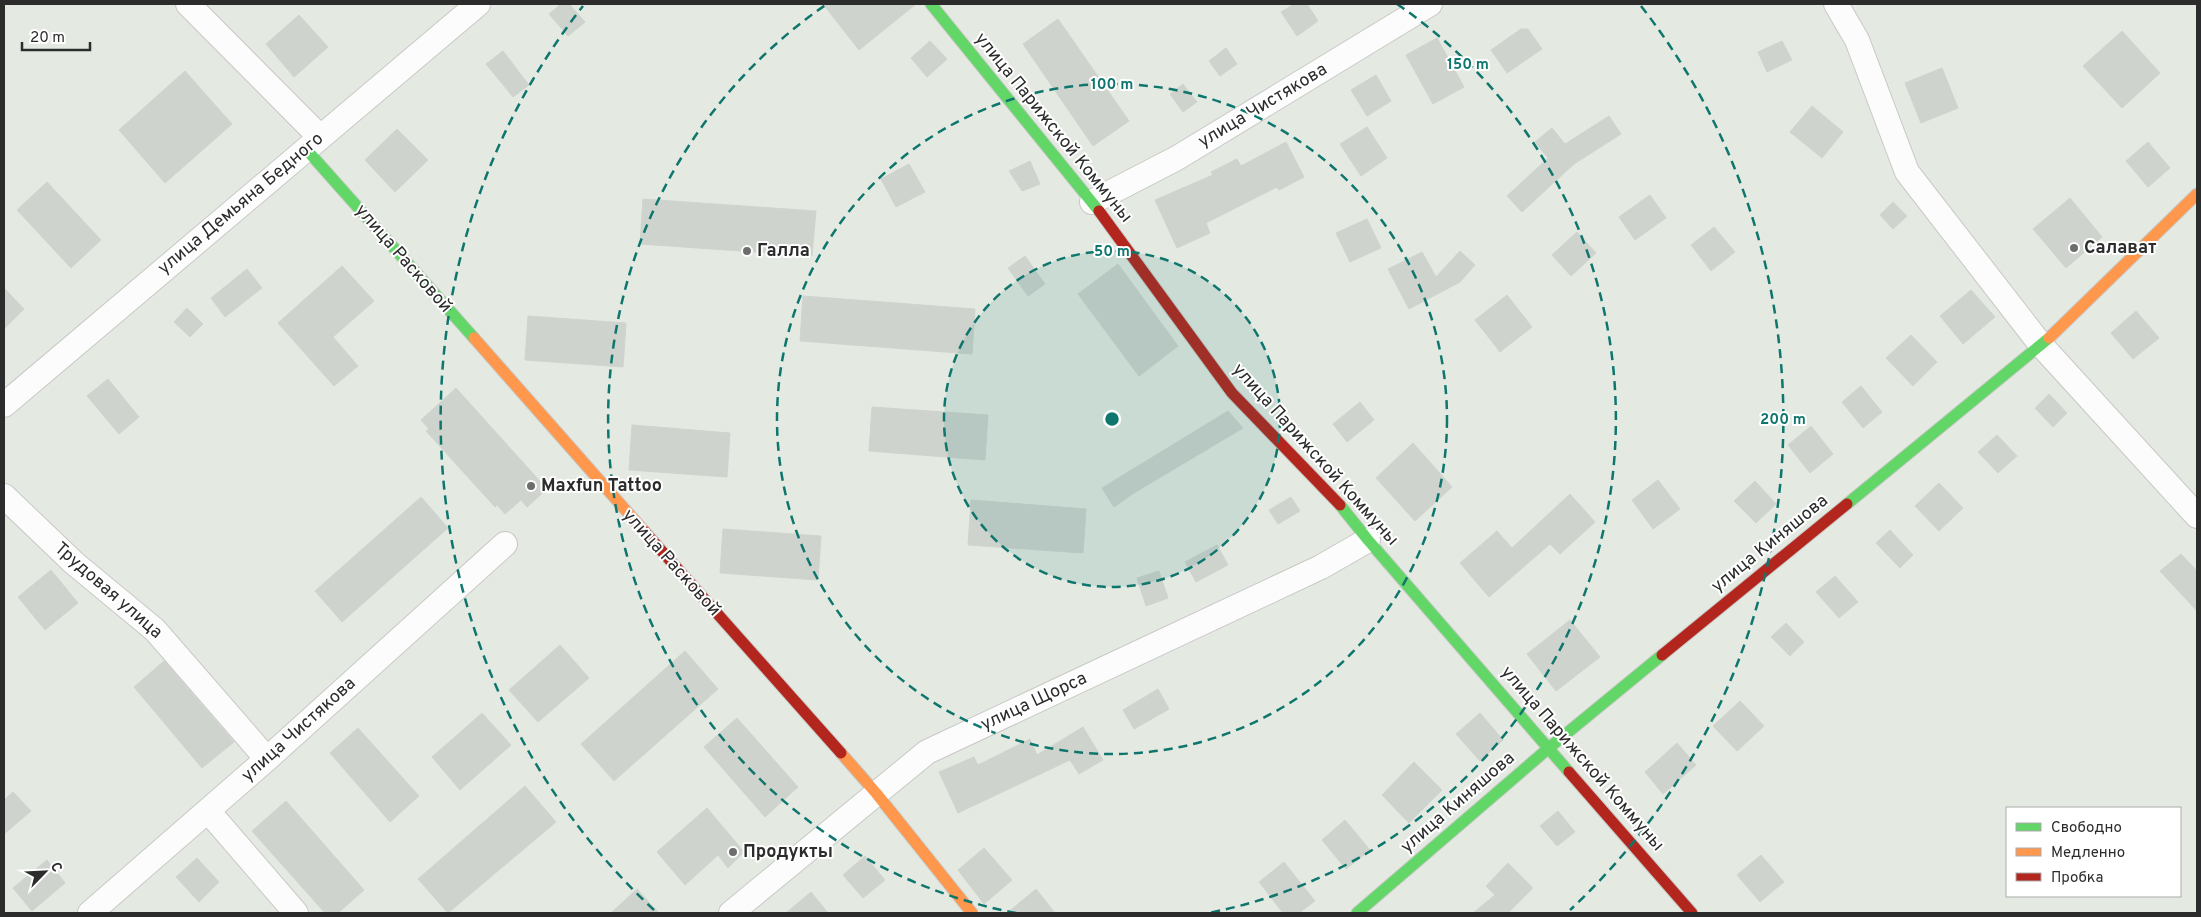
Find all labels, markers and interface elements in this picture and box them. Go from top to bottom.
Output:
scale bar [22,20,90,52]
street label: улица Парижской Коммуны [969,28,1137,228]
text: 20 m [30,29,65,48]
text: 150 m [1447,56,1489,75]
street label: улица Чистякова [1194,58,1332,154]
text: 100 m [1091,76,1133,95]
street label: улица Демьяна Бедного [153,128,329,280]
street label: улица Расковой [349,200,457,318]
place label: Салават [2084,237,2157,260]
place label: Галла [757,240,810,263]
marker: Салават [2068,242,2080,254]
text: 50 m [1094,243,1130,262]
marker: Галла [741,245,753,257]
street label: улица Парижской Коммуны [1227,359,1403,551]
centre of rings [1103,410,1121,428]
text: 200 m [1760,411,1806,430]
place label: Maxfun Tattoo [541,475,662,498]
marker: Maxfun Tattoo [525,480,537,492]
street label: улица Киняшова [1707,490,1833,598]
street label: улица Расковой [617,504,725,622]
street label: Трудовая улица [49,538,167,644]
street label: улица Парижской Коммуны [1495,662,1669,856]
street label: улица Щорса [977,667,1091,737]
street label: улица Чистякова [237,673,361,787]
street label: улица Киняшова [1396,747,1520,859]
legend [2006,807,2181,897]
text: Свободно [2051,819,2122,838]
place label: Продукты [743,841,833,864]
text: Медленно [2051,844,2125,863]
marker: Продукты [727,846,739,858]
north arrow [20,847,70,897]
text: С [46,860,65,875]
text: Пробка [2051,869,2103,888]

